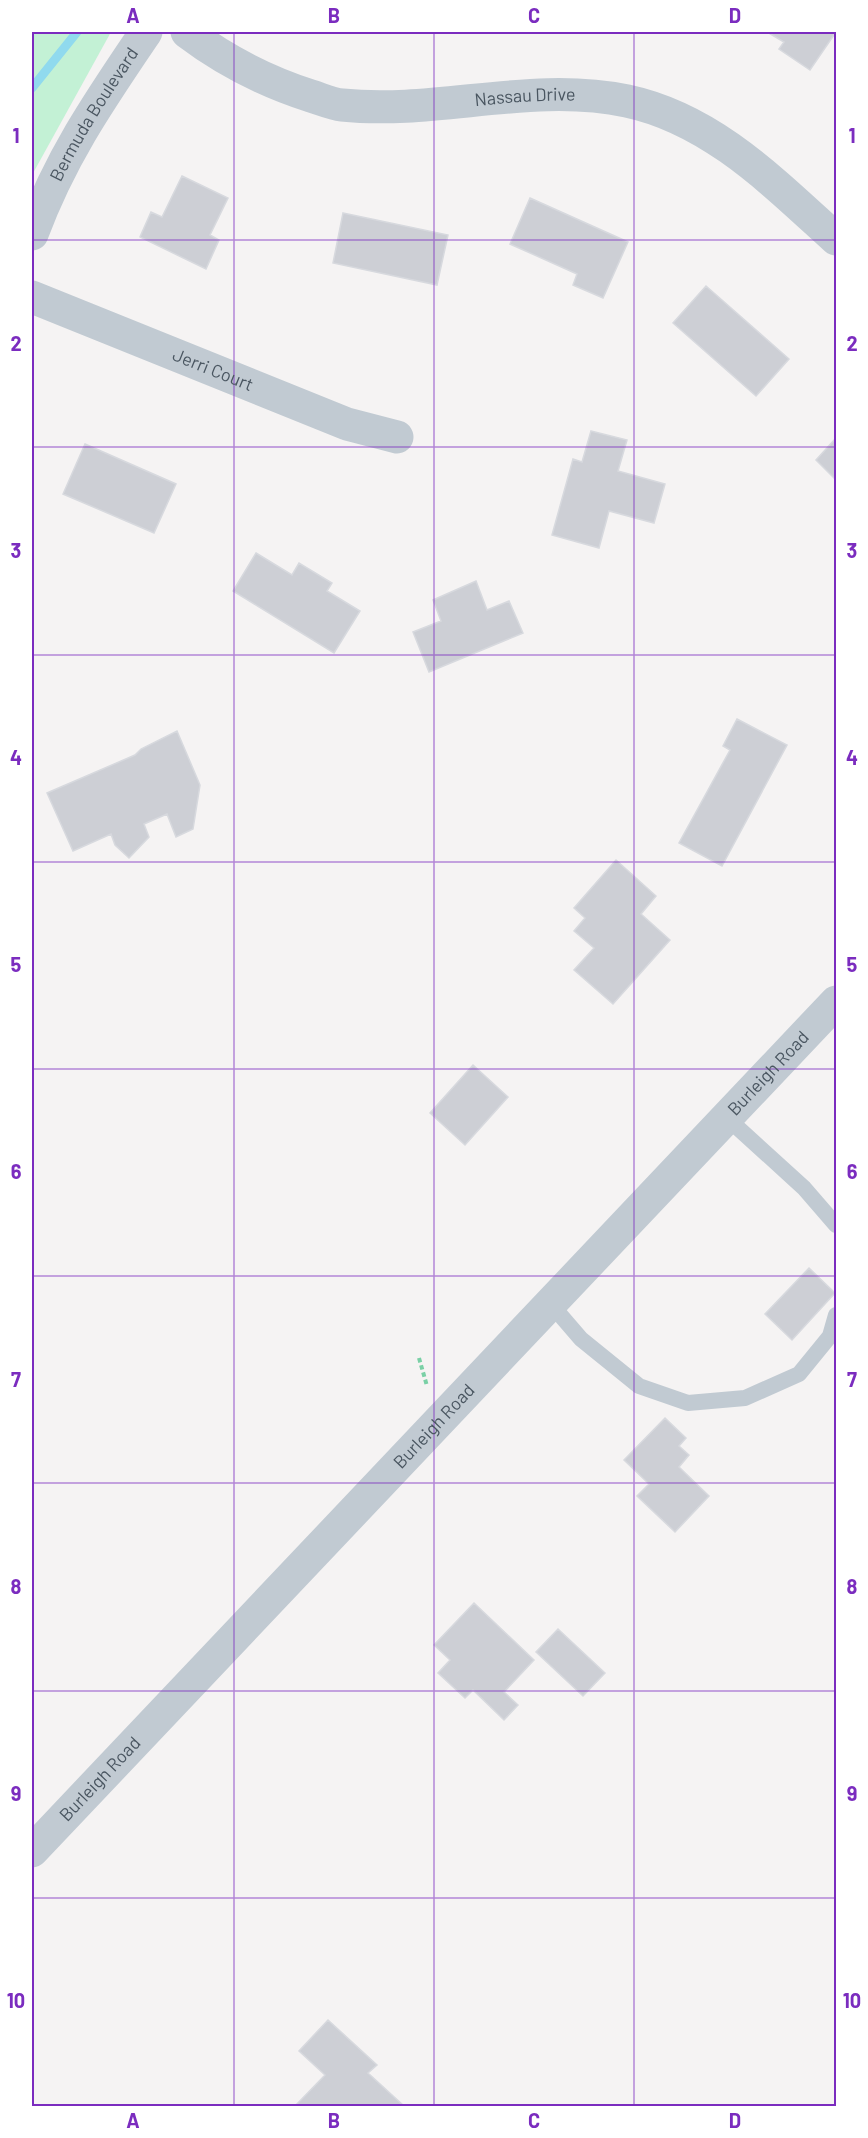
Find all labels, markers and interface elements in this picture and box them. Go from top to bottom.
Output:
text: A [126,3,140,27]
text: B [328,3,340,27]
text: C [528,3,540,27]
text: D [729,3,741,27]
street label: Bermuda Boulevard [44,43,142,185]
street label: Nassau Drive [473,83,576,110]
text: 1 [12,123,20,147]
text: 1 [848,123,856,147]
text: 2 [10,331,22,355]
text: 2 [846,331,858,355]
street label: Jerri Court [170,343,257,395]
text: 3 [11,538,21,562]
text: 3 [847,538,857,562]
text: 4 [10,745,22,769]
text: 4 [846,745,858,769]
text: 5 [11,952,22,976]
text: 5 [847,952,858,976]
street label: Burleigh Road [722,1026,813,1120]
text: 6 [11,1159,22,1183]
text: 6 [847,1159,858,1183]
text: 7 [11,1367,21,1391]
text: 7 [847,1367,857,1391]
street label: Burleigh Road [388,1379,479,1472]
text: 8 [11,1574,22,1598]
text: 8 [847,1574,858,1598]
street label: Burleigh Road [54,1732,145,1825]
text: 9 [11,1781,21,1805]
text: 9 [847,1781,857,1805]
text: 10 [7,1988,25,2012]
text: 10 [843,1988,861,2012]
text: A [126,2108,140,2132]
text: B [328,2108,340,2132]
text: C [528,2108,540,2132]
text: D [729,2108,741,2132]

